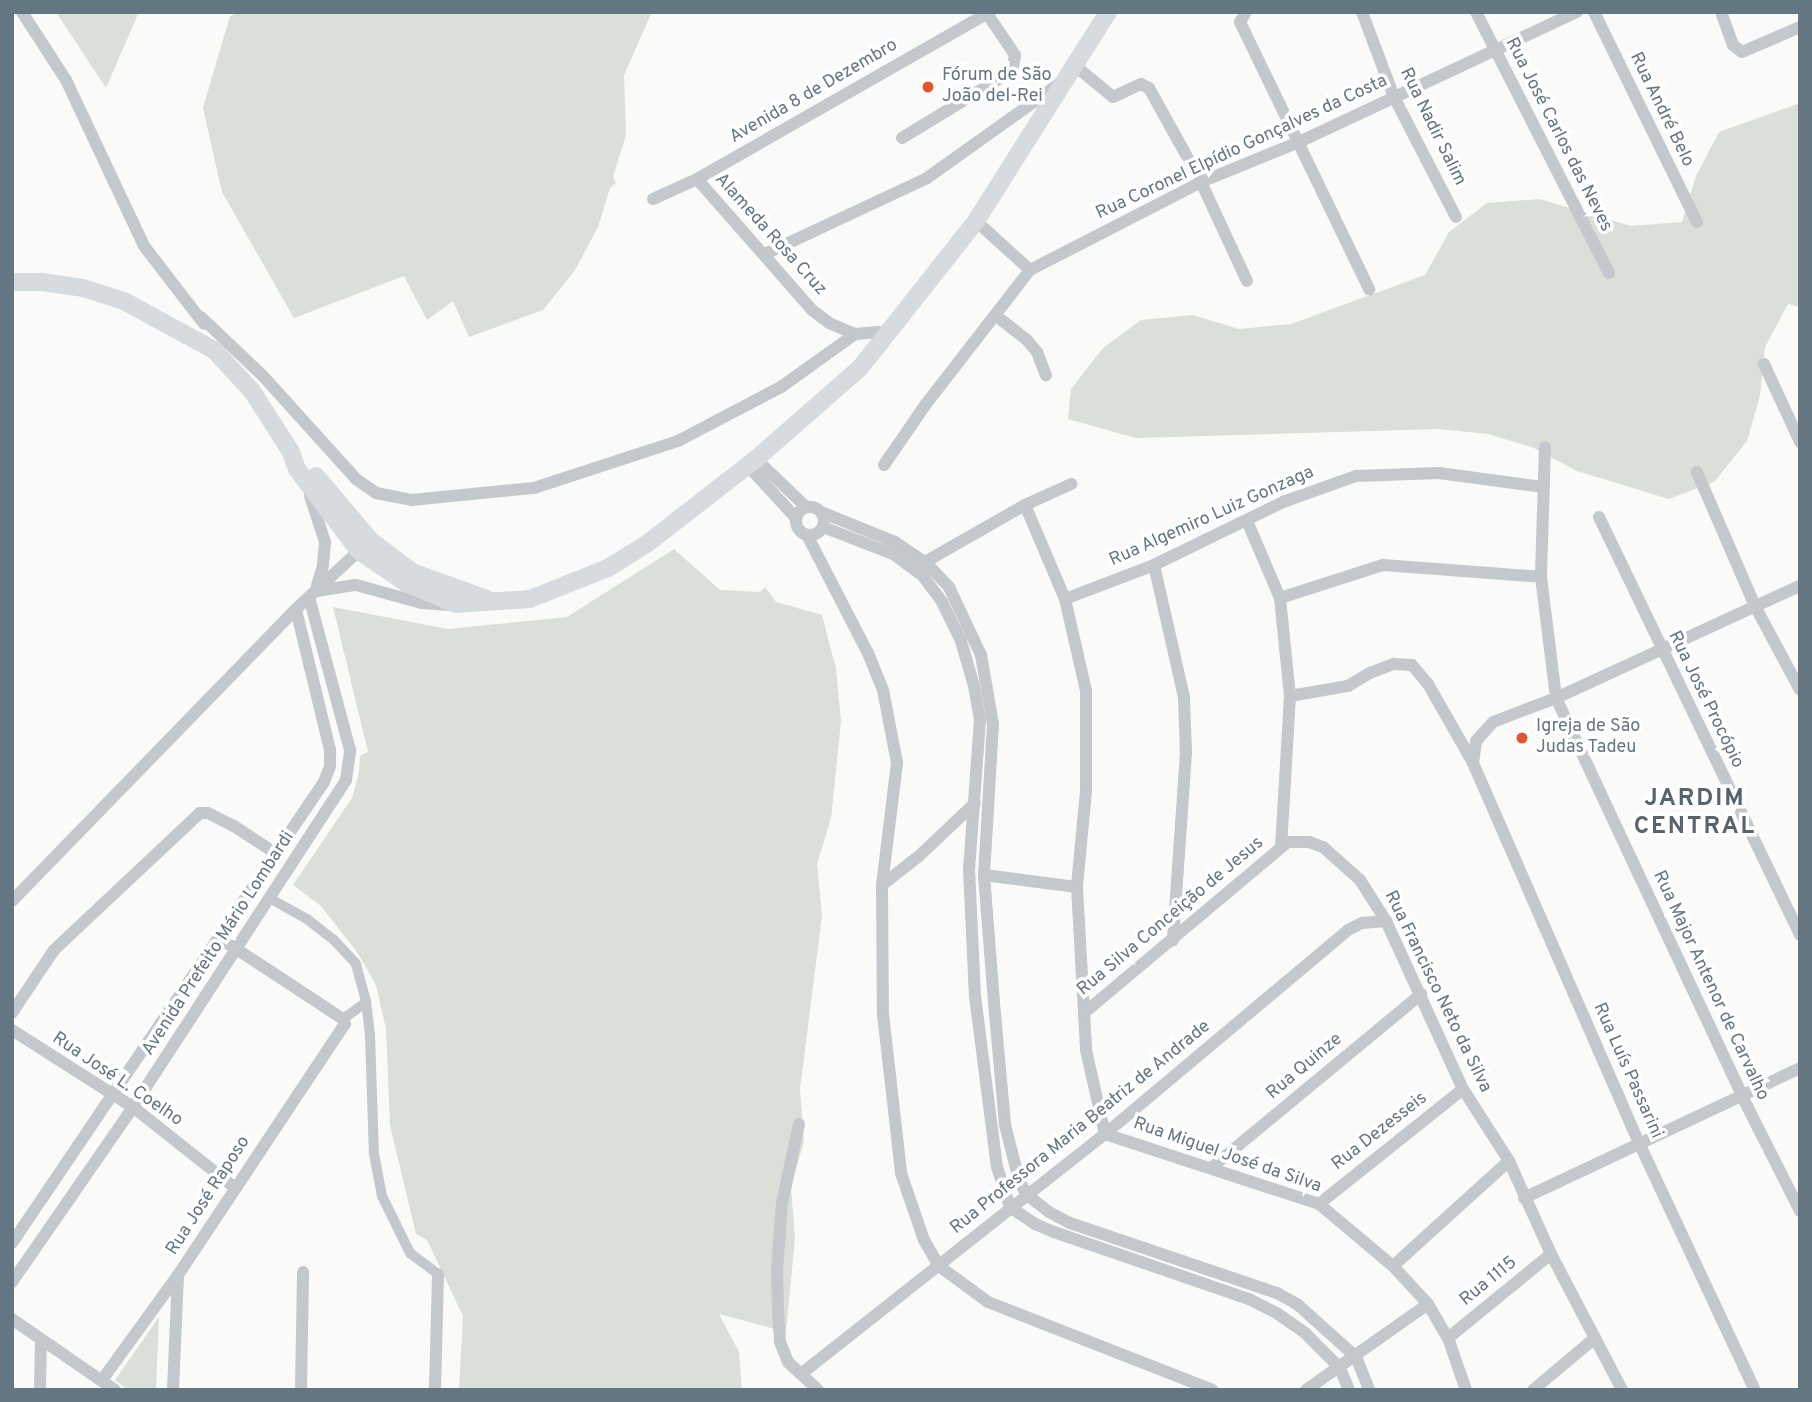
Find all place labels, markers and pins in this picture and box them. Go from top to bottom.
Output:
place label: Fórum de São João del-Rei [942,66,1052,108]
marker: Fórum de São João del-Rei [920,79,936,95]
place label: Igreja de São Judas Tadeu [1536,717,1640,760]
marker: Igreja de São Judas Tadeu [1514,730,1530,746]

